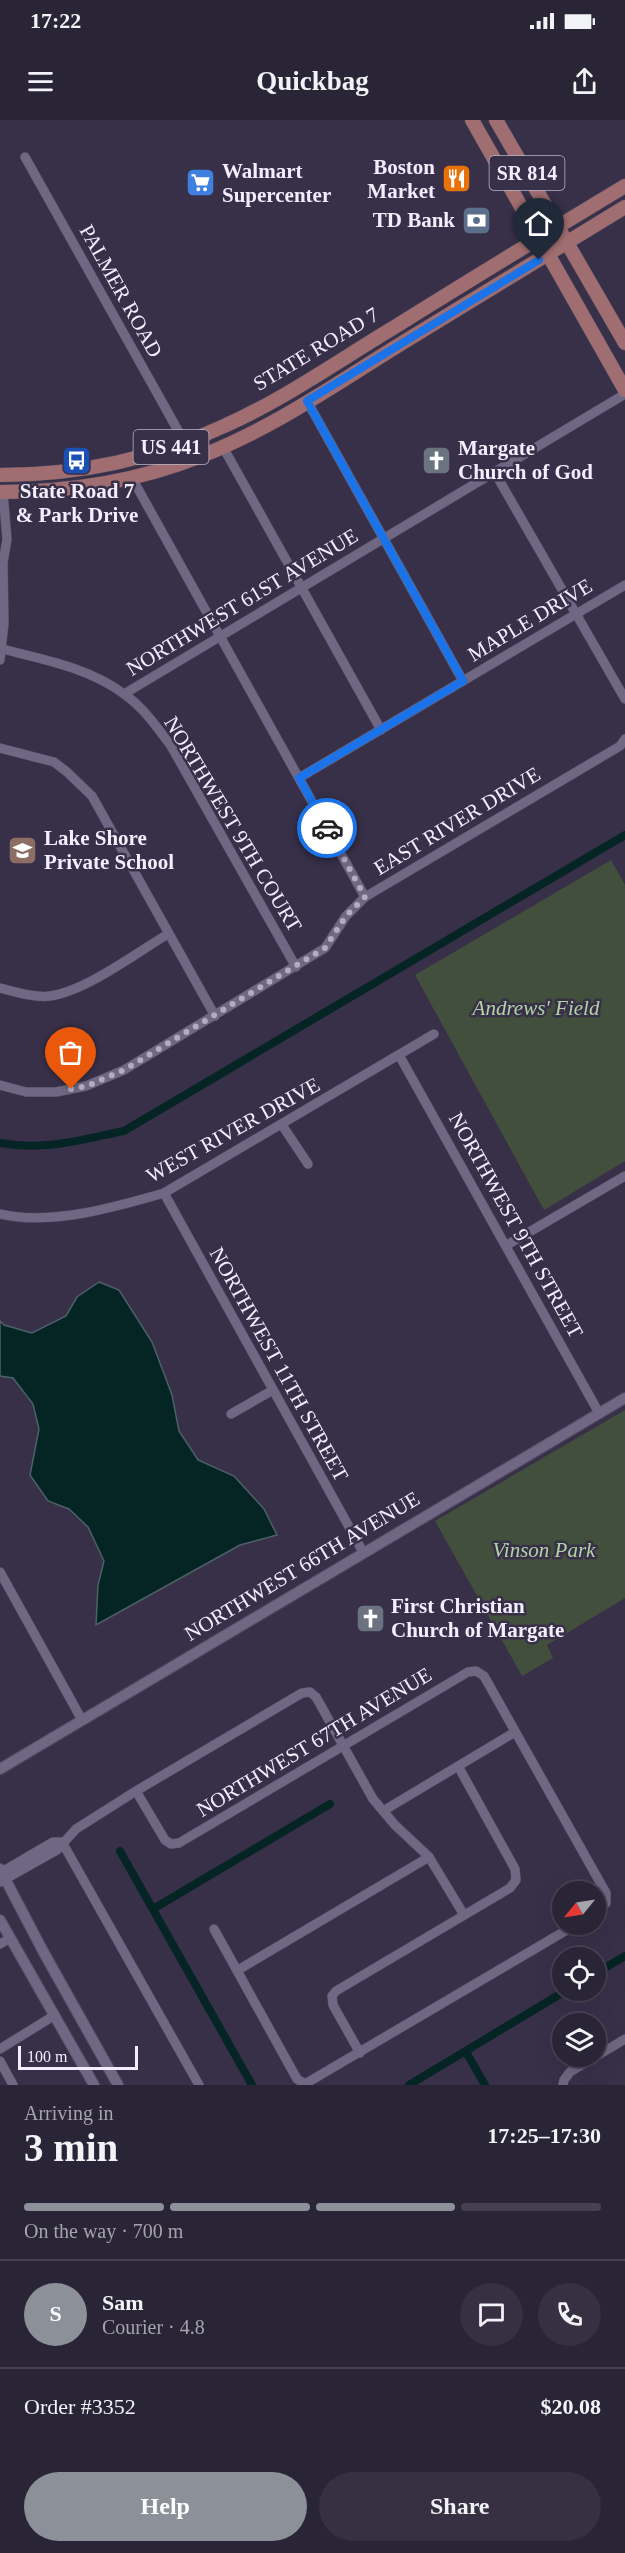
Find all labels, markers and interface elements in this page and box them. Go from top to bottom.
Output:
text: 17:22 [30,8,81,33]
icon: menu [24,65,57,98]
icon: share [568,65,601,98]
text: Quickbag [256,66,369,96]
place label: Boston Market [367,155,435,203]
road number: SR 814 [490,156,564,190]
place label: Walmart Supercenter [222,159,331,207]
restaurant icon: Boston Market [440,163,472,195]
supermarket icon: Walmart Supercenter [185,167,217,199]
pin [513,198,564,260]
bank icon: TD Bank [460,204,492,236]
icon: home [522,207,555,240]
place label: TD Bank [373,208,455,232]
street label: PALMER ROAD [75,220,167,362]
street label: STATE ROAD 7 [249,302,383,396]
road number: US 441 [134,430,208,464]
place label: Margate Church of God [458,436,593,484]
bus stop icon: State Road 7 & Park Drive [61,444,93,476]
church icon: Margate Church of God [421,444,453,476]
place label: State Road 7 & Park Drive [16,479,138,527]
street label: NORTHWEST 61ST AVENUE [122,523,362,681]
street label: MAPLE DRIVE [464,574,596,666]
street label: NORTHWEST 9TH COURT [159,712,307,936]
street label: EAST RIVER DRIVE [369,762,545,880]
courier [297,798,357,858]
icon: car [311,812,344,845]
place label: Lake Shore Private School [44,826,174,874]
school or university icon: Lake Shore Private School [7,834,39,866]
park label: Andrews' Field [471,996,600,1020]
pin [45,1027,96,1089]
icon: bag [54,1036,87,1069]
street label: WEST RIVER DRIVE [142,1072,324,1188]
street label: NORTHWEST 9TH STREET [444,1108,588,1342]
street label: NORTHWEST 11TH STREET [205,1243,353,1485]
street label: NORTHWEST 66TH AVENUE [180,1486,424,1646]
park label: Vinson Park [493,1538,596,1562]
place label: First Christian Church of Margate [391,1594,564,1642]
church icon: First Christian Church of Margate [354,1602,386,1634]
street label: NORTHWEST 67TH AVENUE [192,1662,436,1822]
north arrow [552,1881,606,1935]
map controls [552,1881,606,2067]
button: locate [552,1947,606,2001]
button: layers [552,2013,606,2067]
scale bar [18,2043,138,2070]
text: 100 m [27,2048,67,2065]
text: Arriving in [24,2102,113,2124]
text: 17:25–17:30 [487,2123,601,2148]
text: 3 min [24,2126,118,2169]
text: On the way · 700 m [24,2220,183,2242]
button: chat [460,2283,523,2346]
button: phone [538,2283,601,2346]
text: Sam [102,2290,144,2315]
text: S [49,2301,62,2326]
text: Courier · 4.8 [102,2316,205,2338]
text: Order #3352 [24,2394,136,2419]
text: $20.08 [541,2394,601,2419]
button: Help [24,2472,307,2541]
button: Share [319,2472,601,2541]

